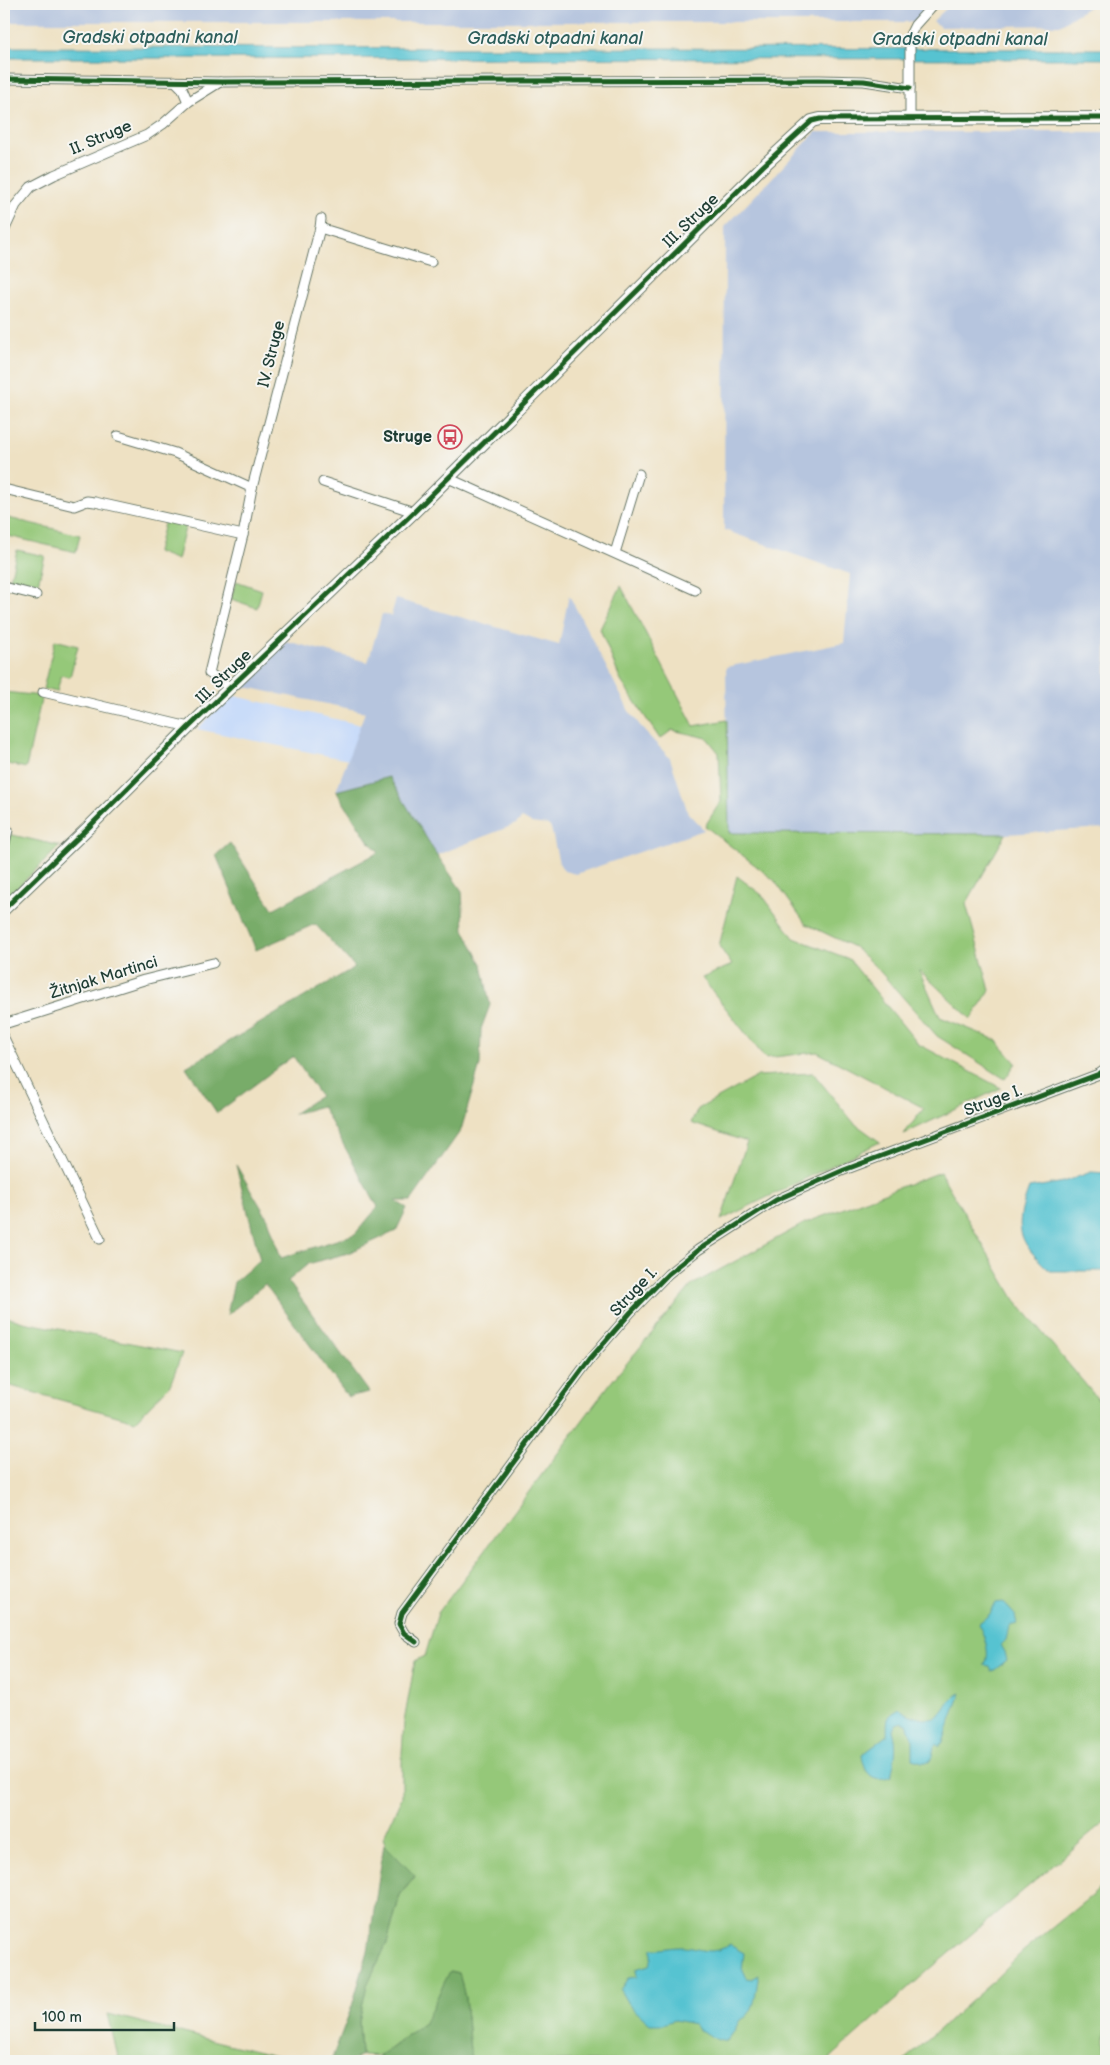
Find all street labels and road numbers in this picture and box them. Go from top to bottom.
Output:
street label: II. Struge [67,116,135,159]
street label: III. Struge [659,189,723,252]
street label: IV. Struge [255,318,290,389]
street label: III. Struge [192,645,256,708]
street label: Žitnjak Martinci [46,951,160,1004]
street label: Struge I. [961,1081,1025,1121]
street label: Struge I. [606,1263,662,1321]

